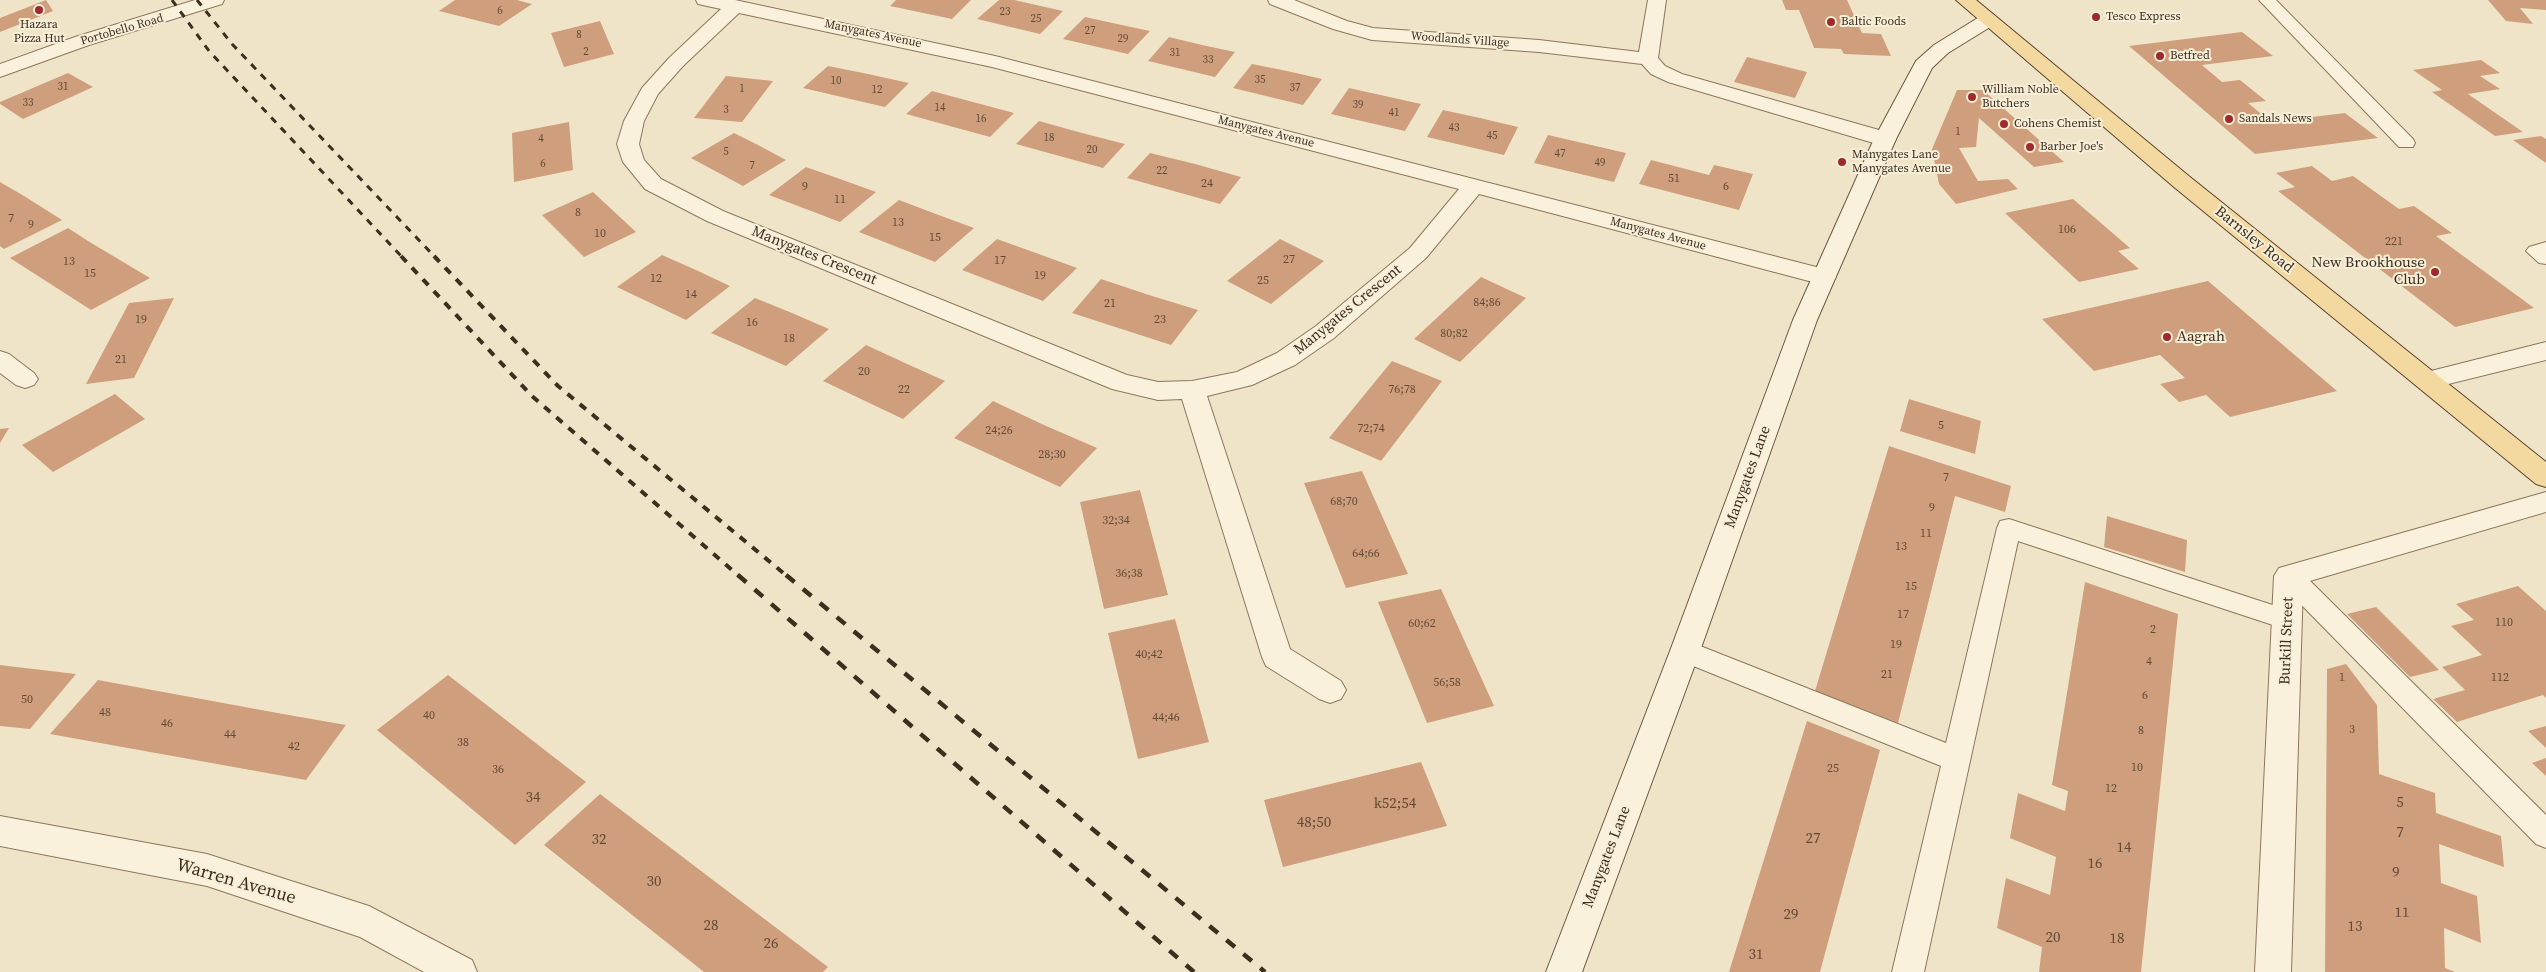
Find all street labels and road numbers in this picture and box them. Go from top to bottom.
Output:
street label: Portobello Road [79,11,165,49]
street label: Manygates Avenue [823,17,923,51]
street label: Woodlands Village [1410,29,1510,51]
street label: Manygates Avenue [1216,113,1316,151]
street label: Barnsley Road [2211,203,2297,277]
street label: Manygates Avenue [1608,214,1708,254]
street label: Manygates Crescent [749,223,879,289]
street label: Manygates Crescent [1291,261,1405,359]
street label: Manygates Lane [1721,423,1775,531]
street label: Burkill Street [2276,597,2298,685]
street label: Manygates Lane [1579,804,1635,910]
street label: Warren Avenue [174,855,298,909]

